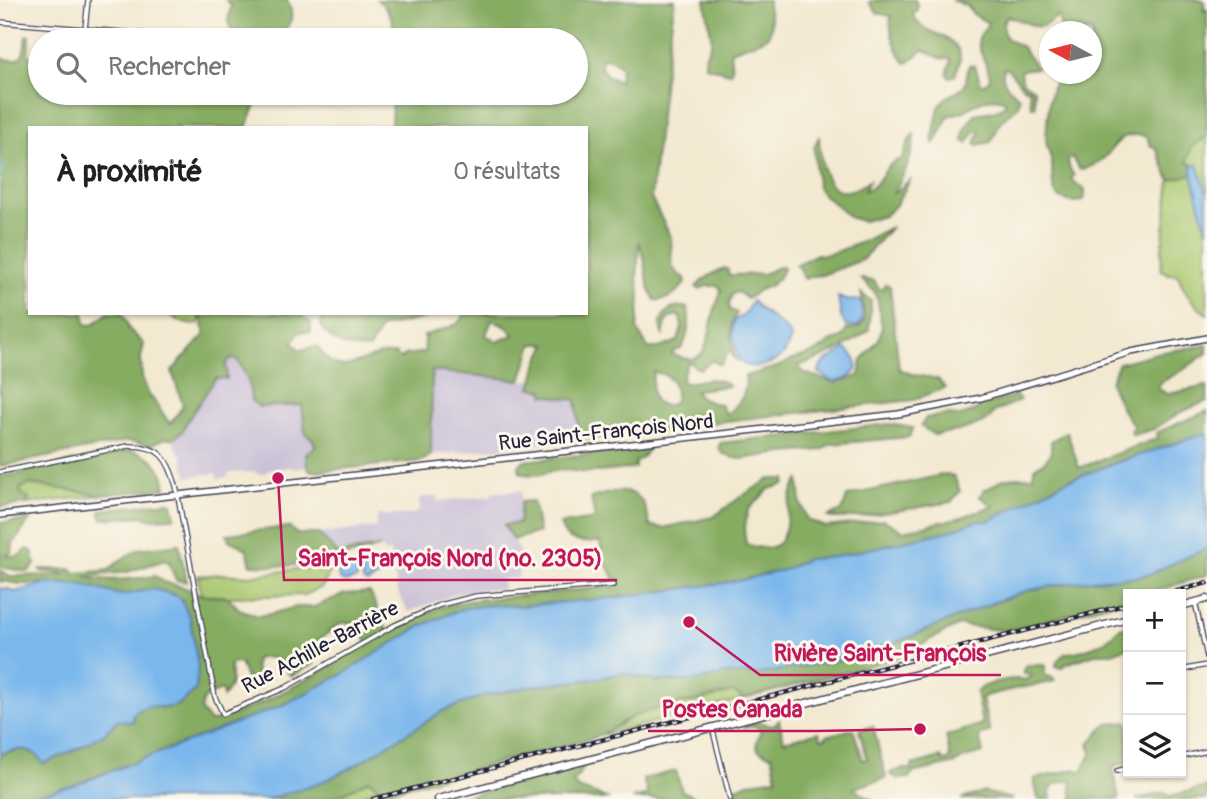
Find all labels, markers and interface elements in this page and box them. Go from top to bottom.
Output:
north arrow [1039,21,1102,84]
search box [28,28,588,105]
icon: search [52,48,90,86]
text: Rechercher [108,51,231,83]
text: À proximité [56,153,202,190]
text: 0 résultats [453,157,560,186]
street label: Rue Saint-François Nord [497,408,715,457]
callout: Saint-François Nord (no. 2305) [284,536,617,580]
text: Saint-François Nord (no. 2305) [298,544,602,573]
map controls [1123,589,1186,778]
button: + [1123,589,1186,652]
street label: Rue Achille-Barrière [237,594,404,700]
callout: Rivière Saint-François [760,631,1001,675]
text: Rivière Saint-François [774,639,987,668]
button: − [1123,652,1186,715]
callout: Postes Canada [648,687,817,731]
text: Postes Canada [661,695,803,724]
button: layers [1123,715,1186,778]

